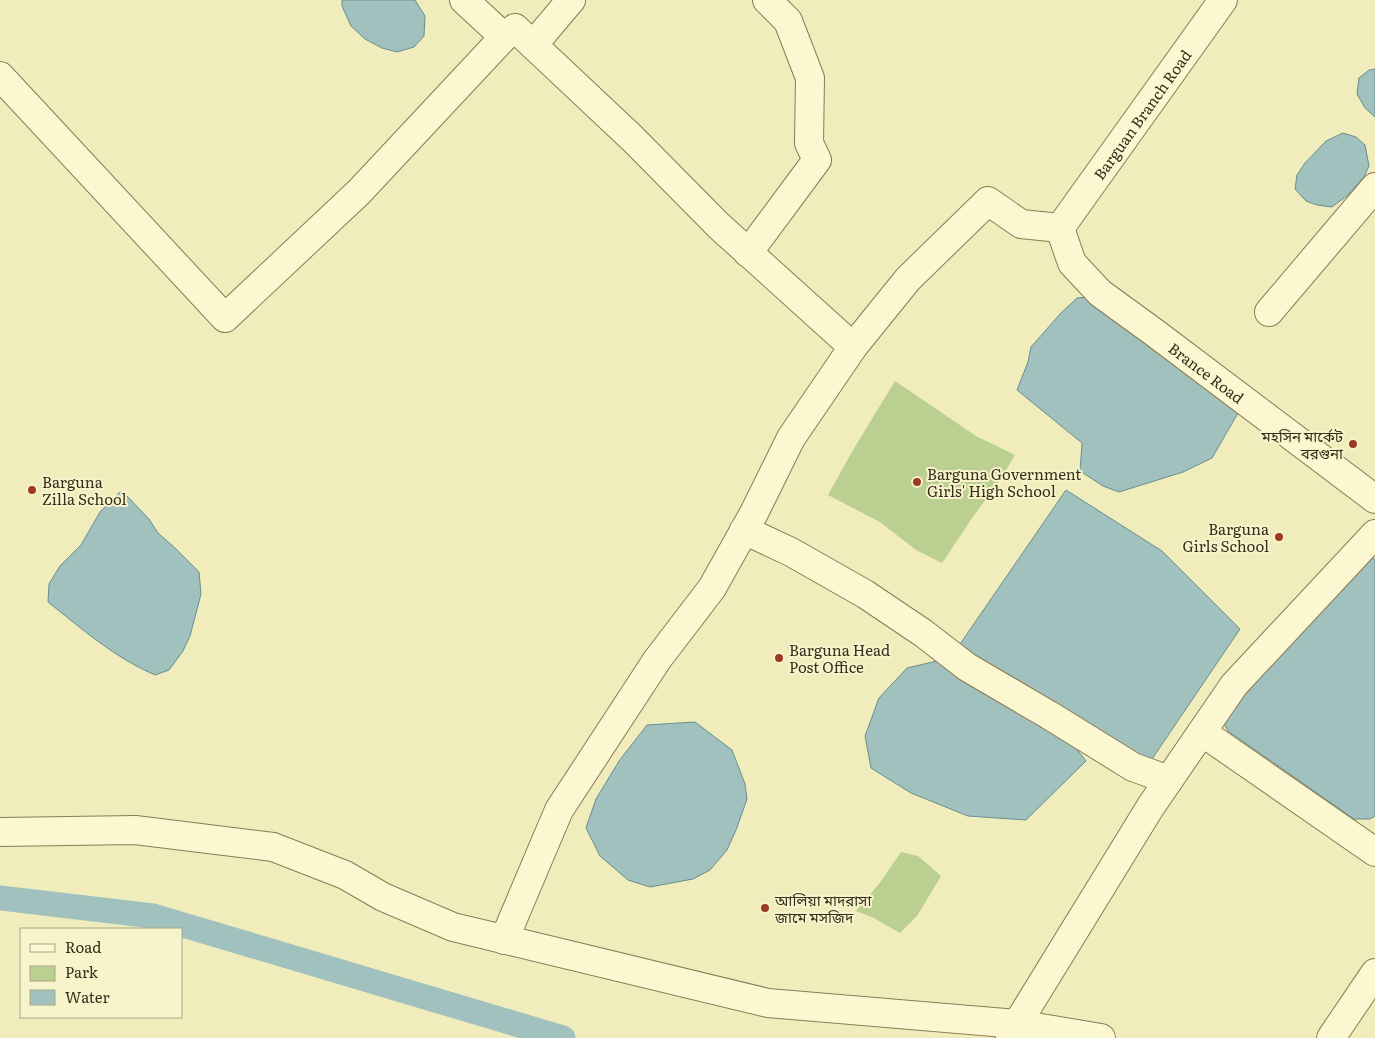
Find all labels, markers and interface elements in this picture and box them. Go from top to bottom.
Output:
street label: Barguan Branch Road [1087,44,1196,184]
street label: Brance Road [1164,336,1249,408]
place label: মহসিন মার্কেট বরগুনা [1261,424,1344,464]
marker: মহসিন মার্কেট বরগুনা [1347,438,1359,450]
place label: Barguna Government Girls' High School [927,462,1081,502]
place label: Barguna Zilla School [42,470,127,510]
marker: Barguna Government Girls' High School [911,476,923,488]
marker: Barguna Zilla School [26,484,38,496]
place label: Barguna Girls School [1183,517,1270,557]
marker: Barguna Girls School [1273,531,1285,543]
place label: Barguna Head Post Office [789,638,890,678]
marker: Barguna Head Post Office [773,652,785,664]
place label: আলিয়া মাদরাসা জামে মসজিদ [774,888,872,928]
marker: আলিয়া মাদরাসা জামে মসজিদ [759,902,771,914]
legend [20,928,182,1018]
text: Road [65,935,101,958]
text: Park [65,960,99,983]
text: Water [65,985,110,1008]

